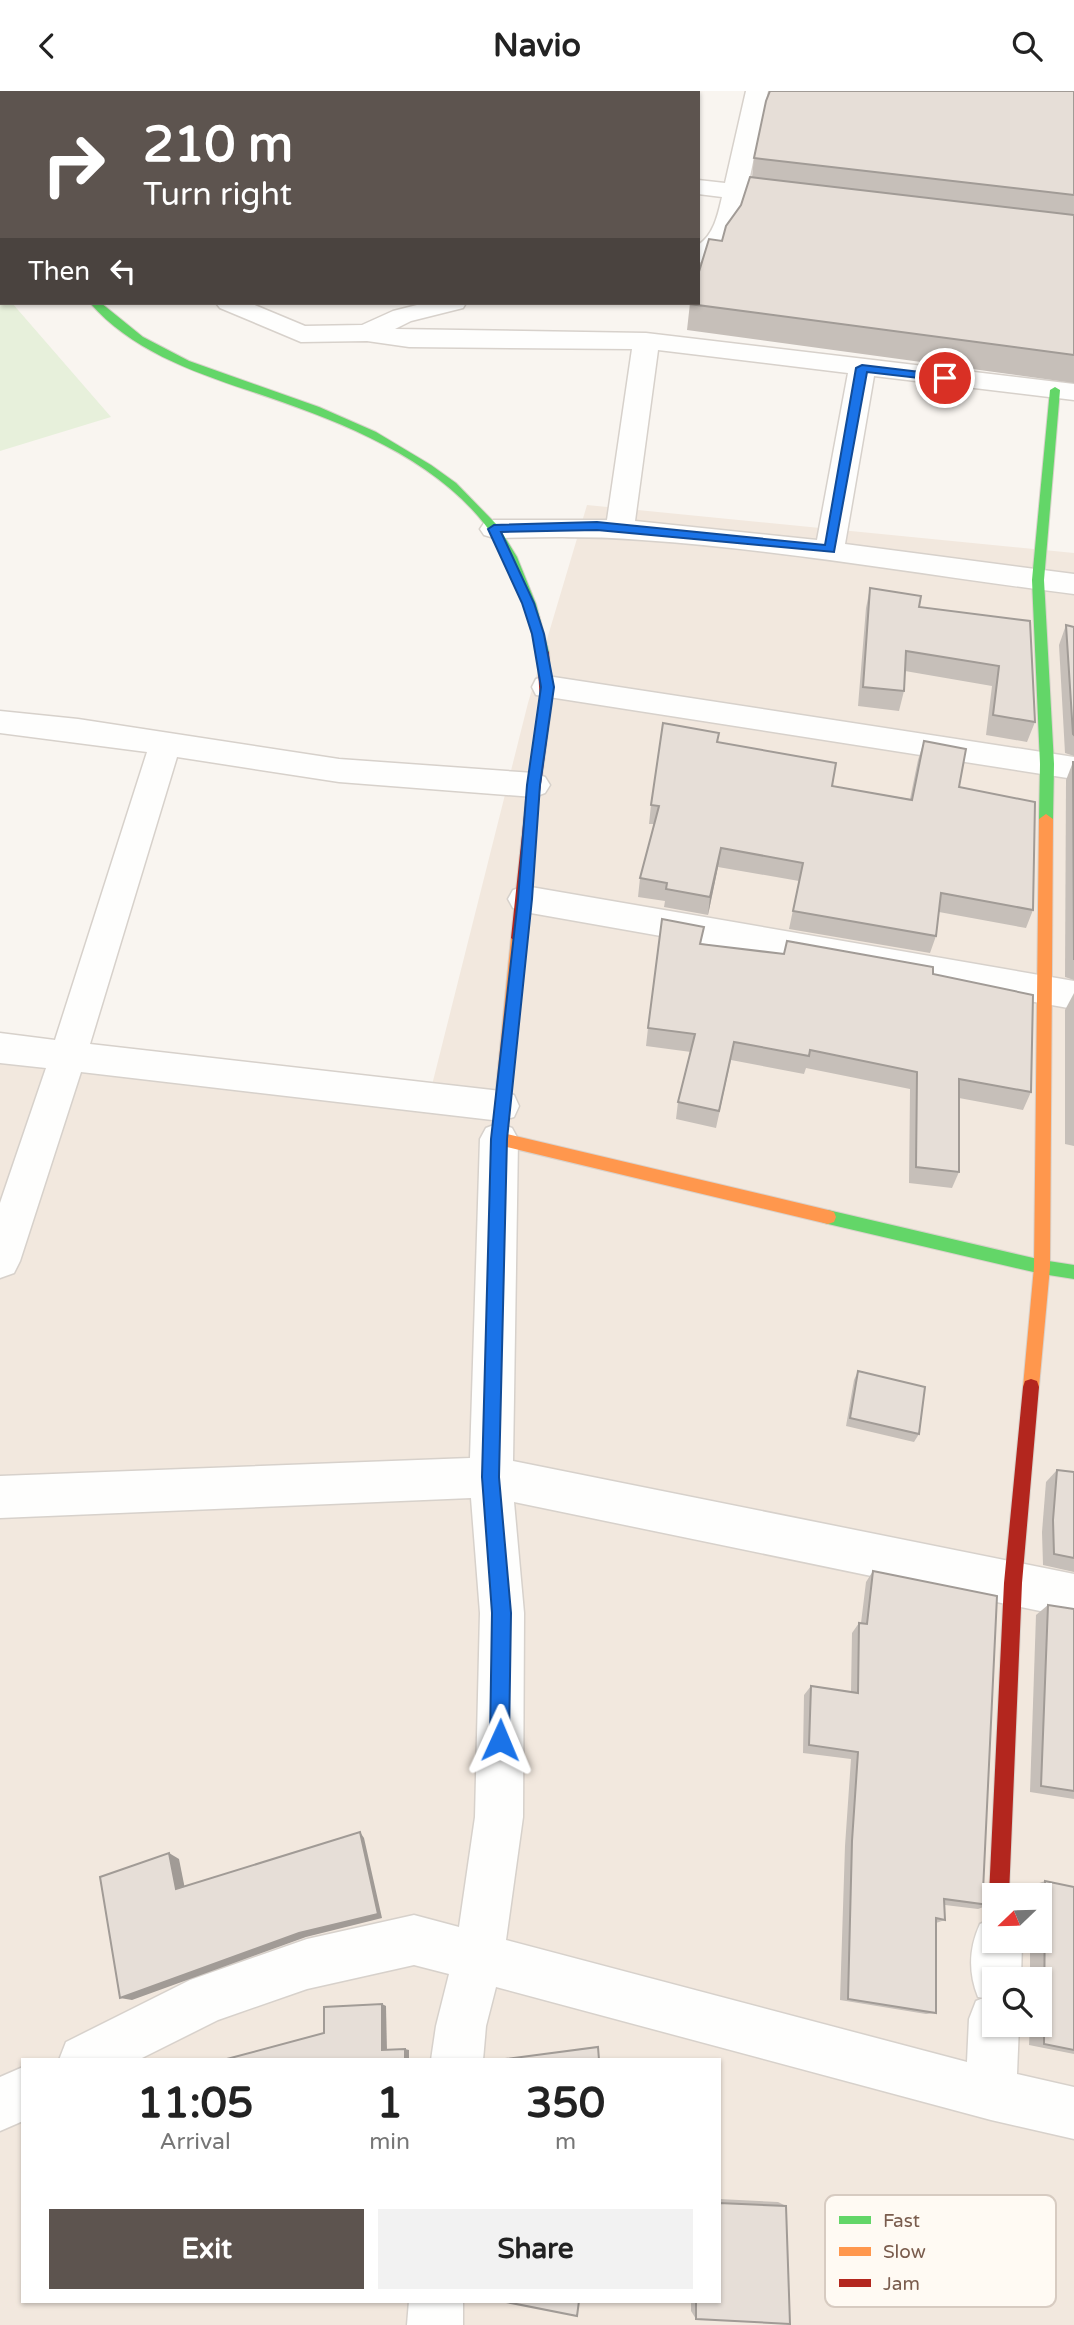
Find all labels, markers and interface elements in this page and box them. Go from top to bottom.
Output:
icon: back [28,27,66,65]
text: Navio [493,27,581,65]
icon: search [1008,27,1046,65]
text: 210 m [143,116,293,175]
icon: right [28,119,119,210]
text: Turn right [143,176,292,214]
icon: left [104,252,142,290]
text: Then [28,256,90,287]
pin [915,348,975,408]
icon: arrive [926,359,964,397]
position arrow [463,1703,537,1777]
north arrow [982,1883,1052,1953]
map controls [982,1883,1052,2037]
button: search [982,1967,1052,2037]
text: 11:05 [137,2078,253,2129]
text: 1 [376,2078,403,2129]
text: 350 [526,2078,605,2129]
text: Arrival [160,2128,231,2156]
text: min [369,2128,410,2156]
text: m [555,2128,576,2156]
legend [825,2195,1056,2307]
button: Exit [49,2209,364,2289]
button: Share [378,2209,693,2289]
text: Fast [883,2210,920,2232]
text: Slow [883,2241,926,2263]
text: Jam [883,2273,920,2295]

